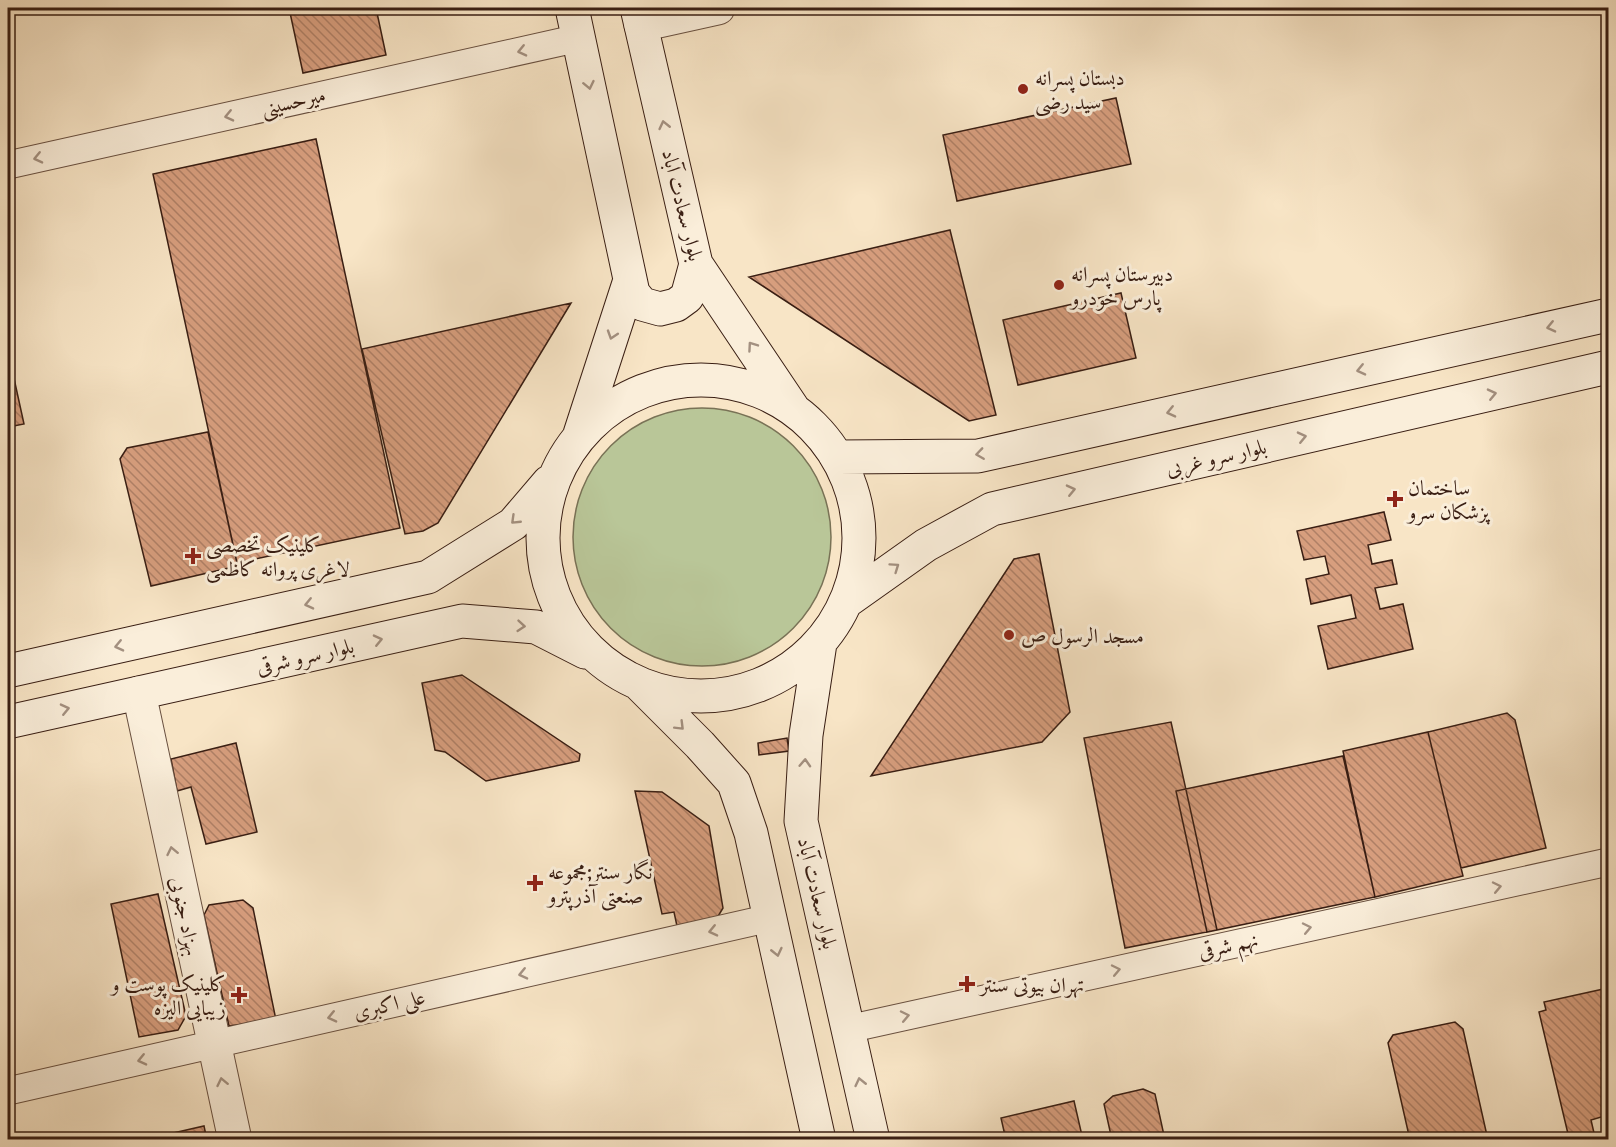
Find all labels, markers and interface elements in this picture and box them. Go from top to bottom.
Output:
one-way arrow [517,43,527,56]
place label: دبستان پسرانه سید رضی [1035,62,1125,117]
street label: میرحسینی [257,78,329,124]
one-way arrow [581,80,594,90]
marker: دبستان پسرانه سید رضی [1016,82,1030,96]
one-way arrow [224,108,234,121]
one-way arrow [658,120,671,130]
street label: بلوار سعادت آباد [654,146,712,264]
one-way arrow [34,151,44,164]
place label: دبیرستان پسرانه پارس خودرو [1069,258,1173,313]
marker: دبیرستان پسرانه پارس خودرو [1052,278,1066,292]
one-way arrow [1547,320,1557,333]
one-way arrow [607,329,619,340]
one-way arrow [748,342,759,353]
one-way arrow [1356,363,1366,376]
one-way arrow [1487,388,1497,401]
one-way arrow [1166,405,1176,418]
street label: بلوار سرو غربی [1162,430,1270,484]
one-way arrow [1297,432,1307,445]
one-way arrow [976,448,985,460]
place label: ساختمان پزشکان سرو [1406,472,1491,527]
one-way arrow [1066,485,1076,498]
marker: ساختمان پزشکان سرو [1386,490,1404,508]
one-way arrow [511,513,522,524]
place label: کلینیک تخصصی لاغری پروانه کاظمی [206,529,350,584]
marker: کلینیک تخصصی لاغری پروانه کاظمی [184,547,202,565]
one-way arrow [888,563,899,574]
one-way arrow [305,597,315,610]
one-way arrow [516,619,525,632]
place label: مسجد الرسول ص [1021,620,1144,651]
marker: مسجد الرسول ص [1002,628,1016,642]
street label: بلوار سرو شرقی [253,630,357,682]
one-way arrow [373,634,383,647]
one-way arrow [114,639,124,652]
one-way arrow [59,704,69,717]
one-way arrow [673,718,684,729]
one-way arrow [798,758,811,767]
street label: بلوار سعادت آباد [790,834,846,952]
one-way arrow [167,846,180,856]
place label: نگار سنتر;مجموعه صنعتی آذرپترو [546,856,652,911]
street label: بهزاد جنوبی [162,874,210,958]
marker: نگار سنتر;مجموعه صنعتی آذرپترو [526,874,544,892]
one-way arrow [1492,881,1502,894]
one-way arrow [1302,922,1312,935]
one-way arrow [708,924,718,937]
street label: نهم شرقی [1195,924,1262,971]
one-way arrow [770,947,783,957]
one-way arrow [1111,964,1121,977]
one-way arrow [518,967,528,980]
place label: کلینیک پوست و زیبایی الیزه [109,968,226,1023]
place label: تهران بیوتی سنتر [978,969,1084,1000]
marker: تهران بیوتی سنتر [958,975,976,993]
street label: علی اکبری [350,981,428,1028]
marker: کلینیک پوست و زیبایی الیزه [230,986,248,1004]
one-way arrow [328,1010,338,1023]
one-way arrow [900,1010,910,1023]
one-way arrow [137,1053,147,1066]
one-way arrow [216,1078,229,1088]
one-way arrow [855,1078,868,1088]

